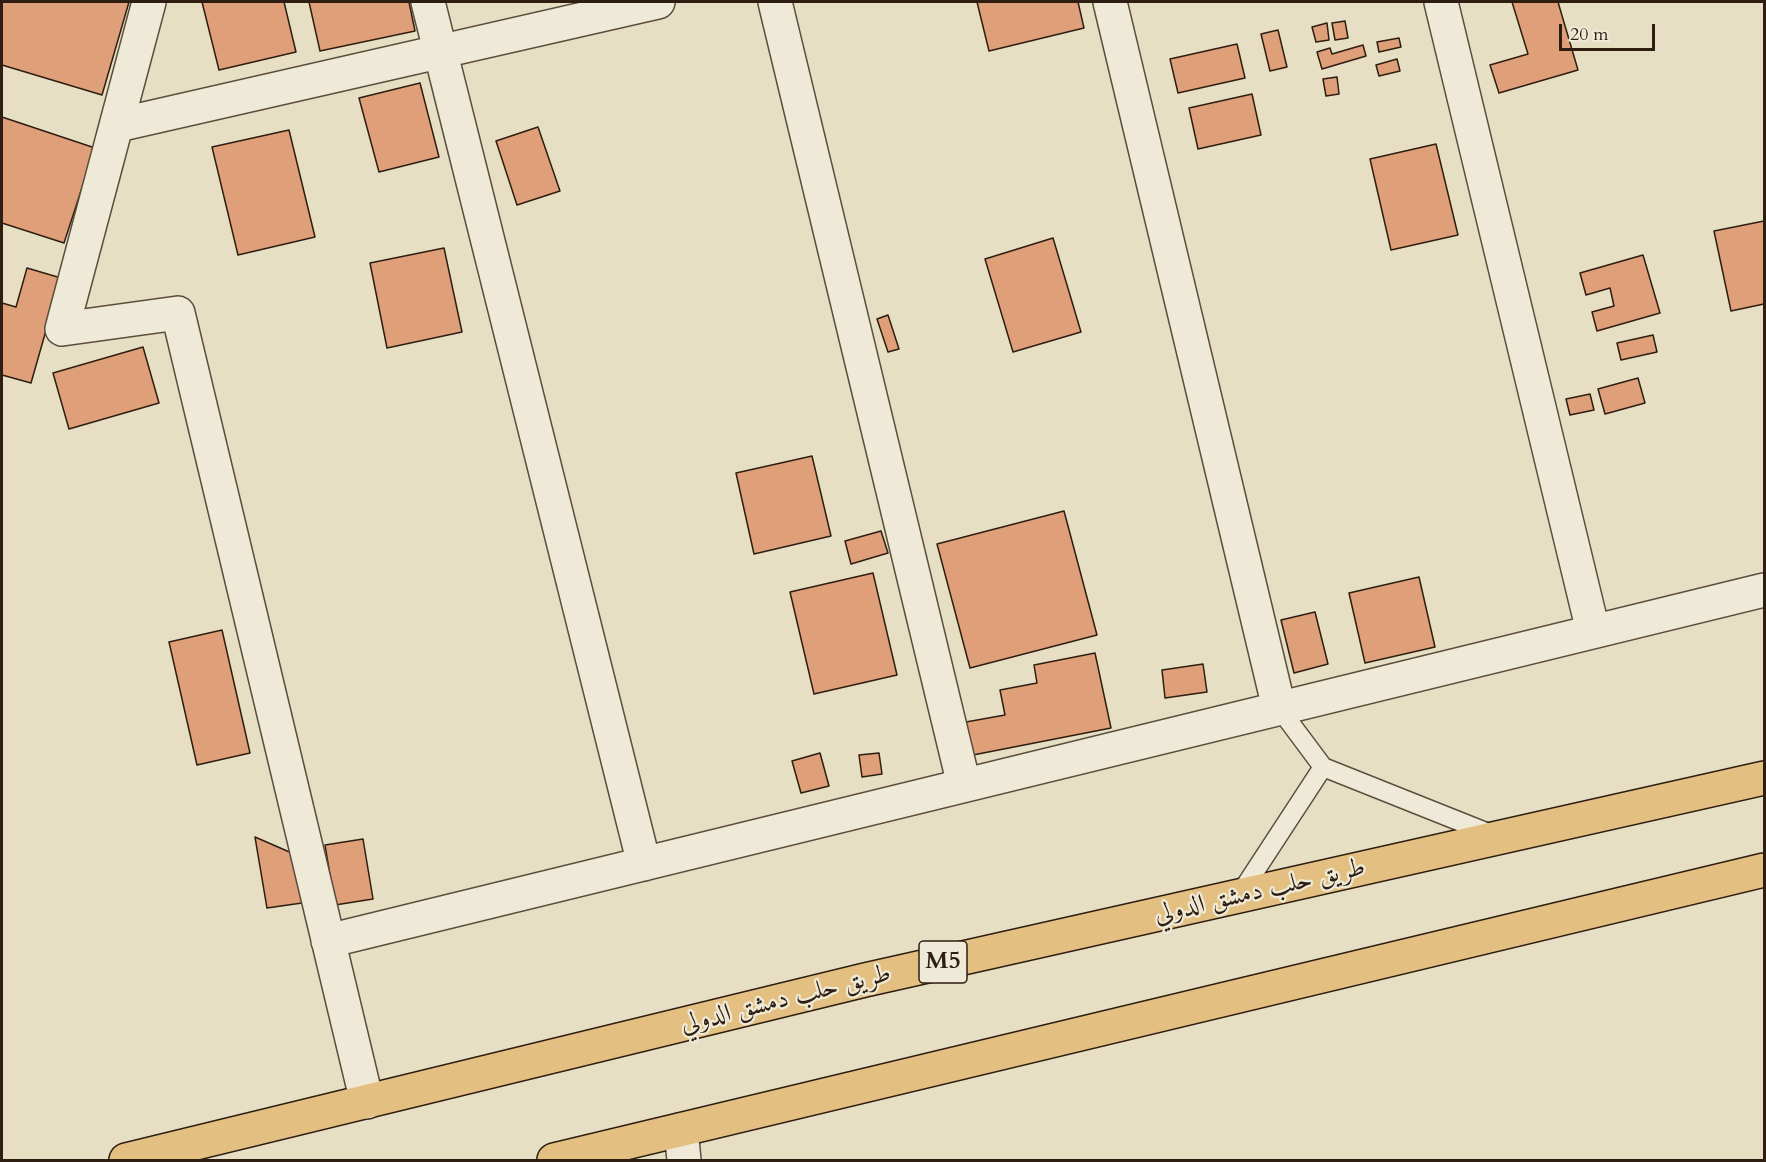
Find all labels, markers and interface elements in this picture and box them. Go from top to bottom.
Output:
scale bar [1562,12,1658,50]
text: 20 m [1570,22,1609,47]
street label: طريق حلب دمشق الدولي [1151,853,1369,931]
road number: M5 [919,941,967,983]
street label: طريق حلب دمشق الدولي [678,959,894,1041]

